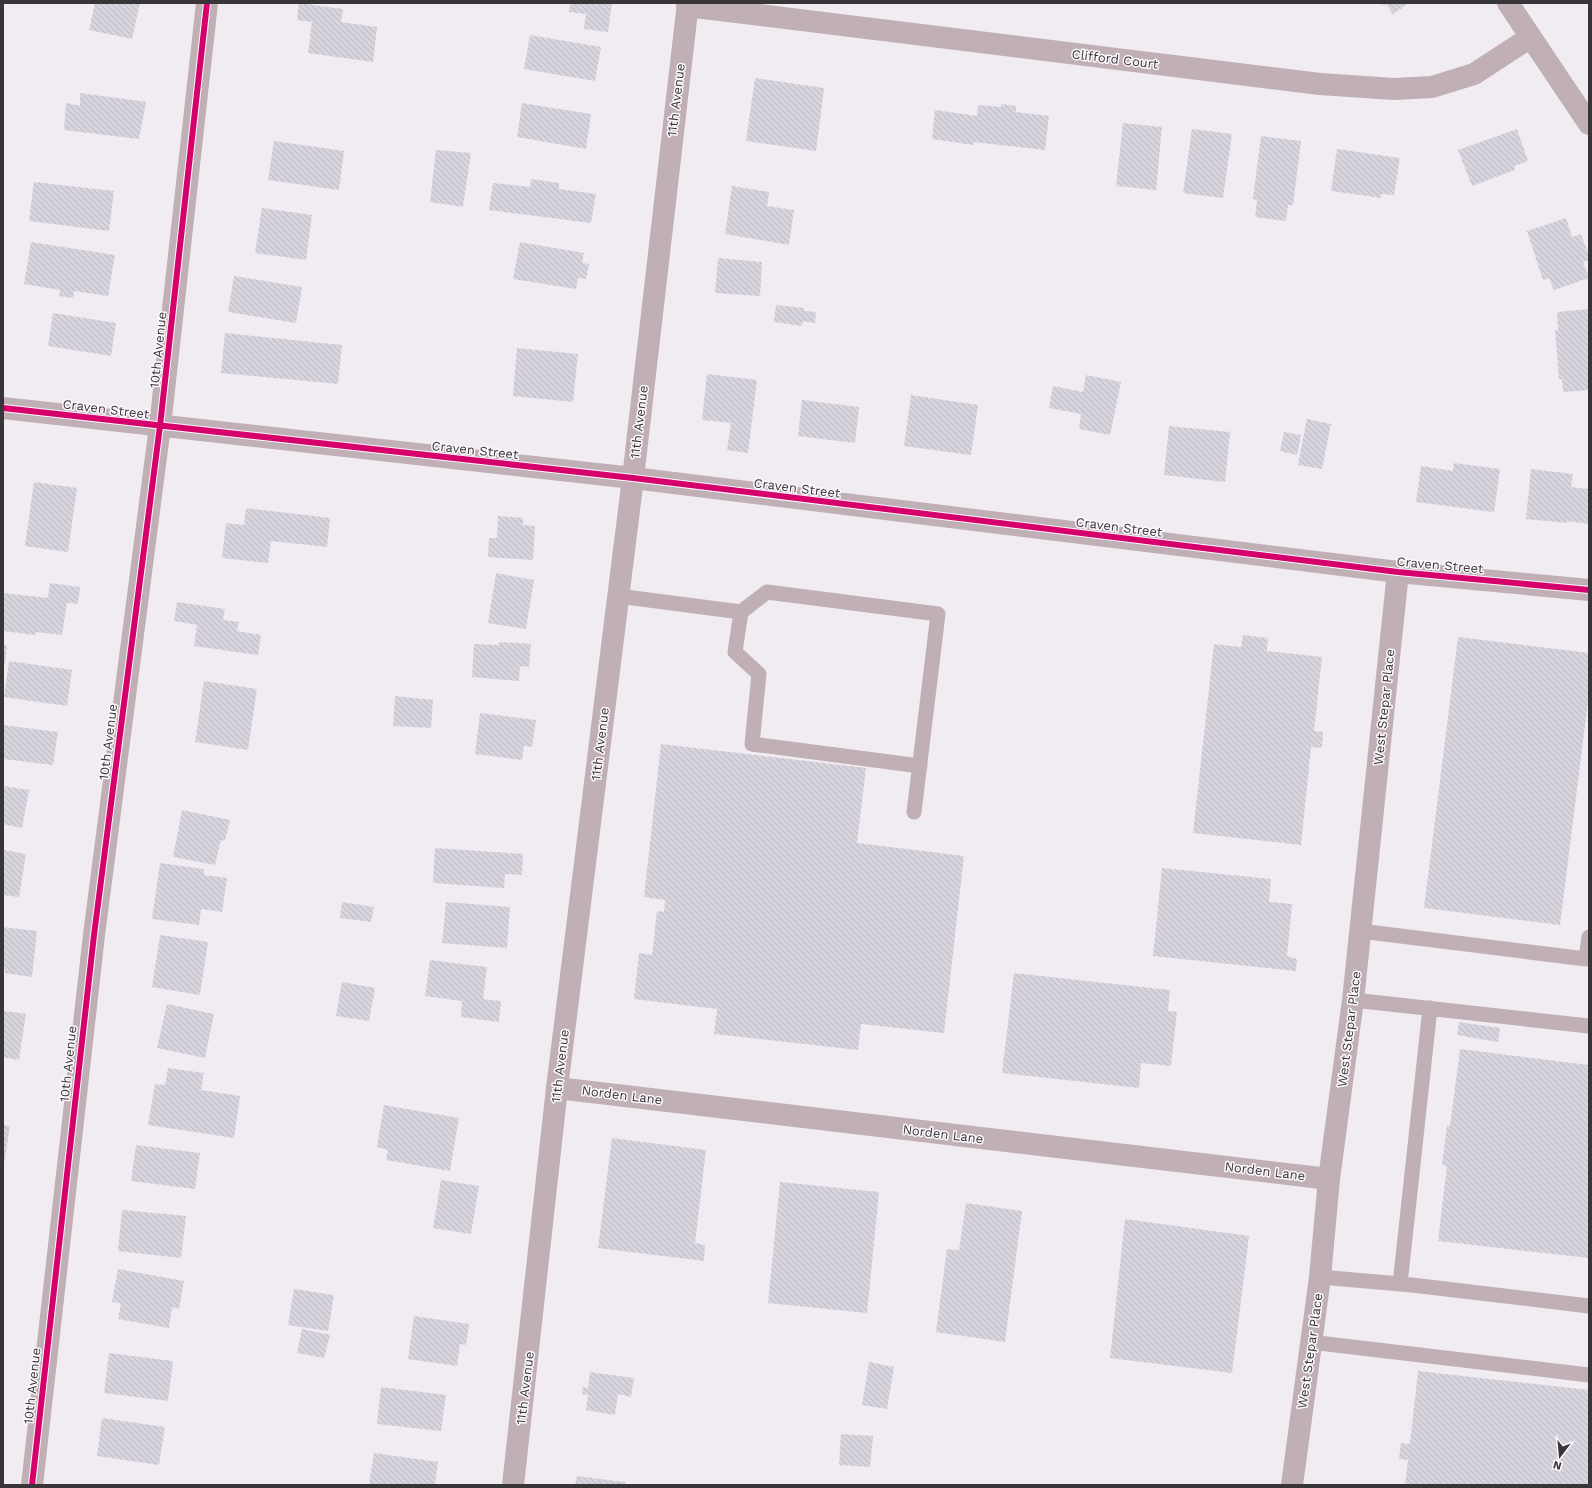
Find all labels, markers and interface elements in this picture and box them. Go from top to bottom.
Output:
street label: Clifford Court [1071,46,1160,72]
street label: 11th Avenue [664,63,688,137]
street label: 10th Avenue [147,311,169,389]
street label: 11th Avenue [627,385,651,459]
street label: Craven Street [62,396,151,422]
street label: Craven Street [431,438,520,462]
street label: Craven Street [753,475,842,501]
street label: Craven Street [1075,514,1164,540]
street label: Craven Street [1396,554,1485,576]
street label: West Stepar Place [1370,648,1398,766]
street label: 10th Avenue [96,703,120,781]
street label: 11th Avenue [588,707,612,781]
street label: West Stepar Place [1334,970,1364,1088]
street label: 10th Avenue [57,1025,79,1103]
street label: 11th Avenue [548,1029,572,1103]
street label: Norden Lane [581,1083,663,1107]
street label: Norden Lane [902,1122,984,1146]
street label: Norden Lane [1224,1159,1306,1183]
street label: West Stepar Place [1294,1292,1326,1410]
street label: 10th Avenue [21,1347,43,1425]
street label: 11th Avenue [513,1351,537,1425]
north arrow [1540,1436,1580,1476]
text: N [1552,1458,1563,1473]

